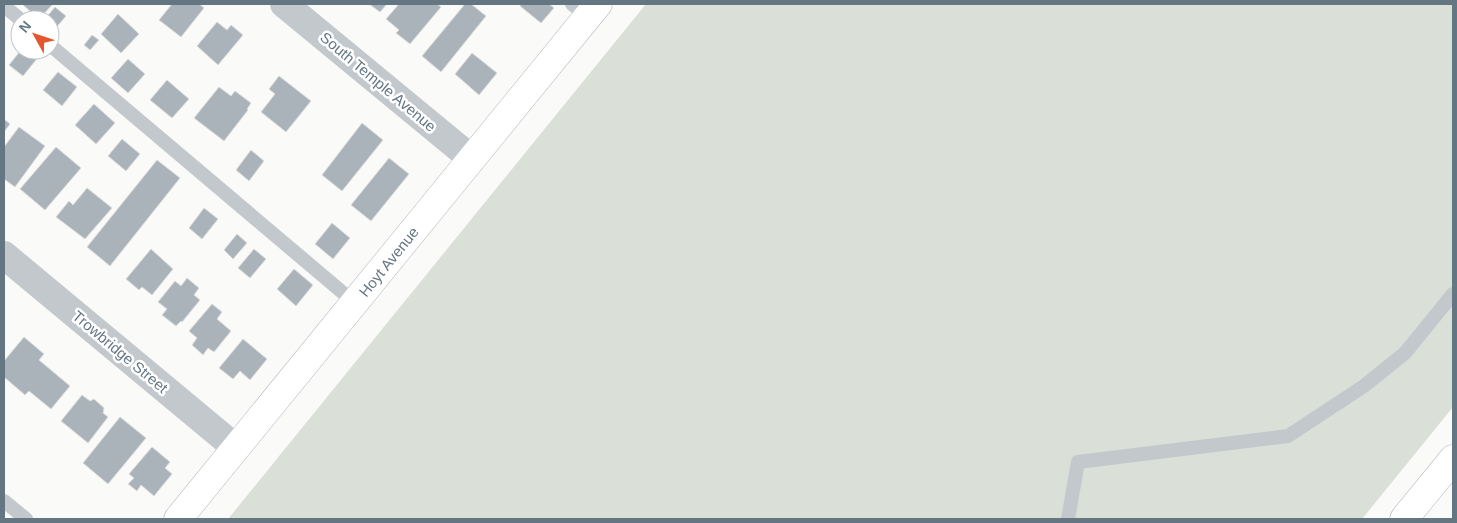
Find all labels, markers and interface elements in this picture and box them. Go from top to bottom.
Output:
north arrow [10,10,60,60]
text: N [16,18,34,36]
street label: South Temple Avenue [317,28,439,135]
street label: Hoyt Avenue [355,223,422,300]
street label: Trowbridge Street [69,307,172,397]

